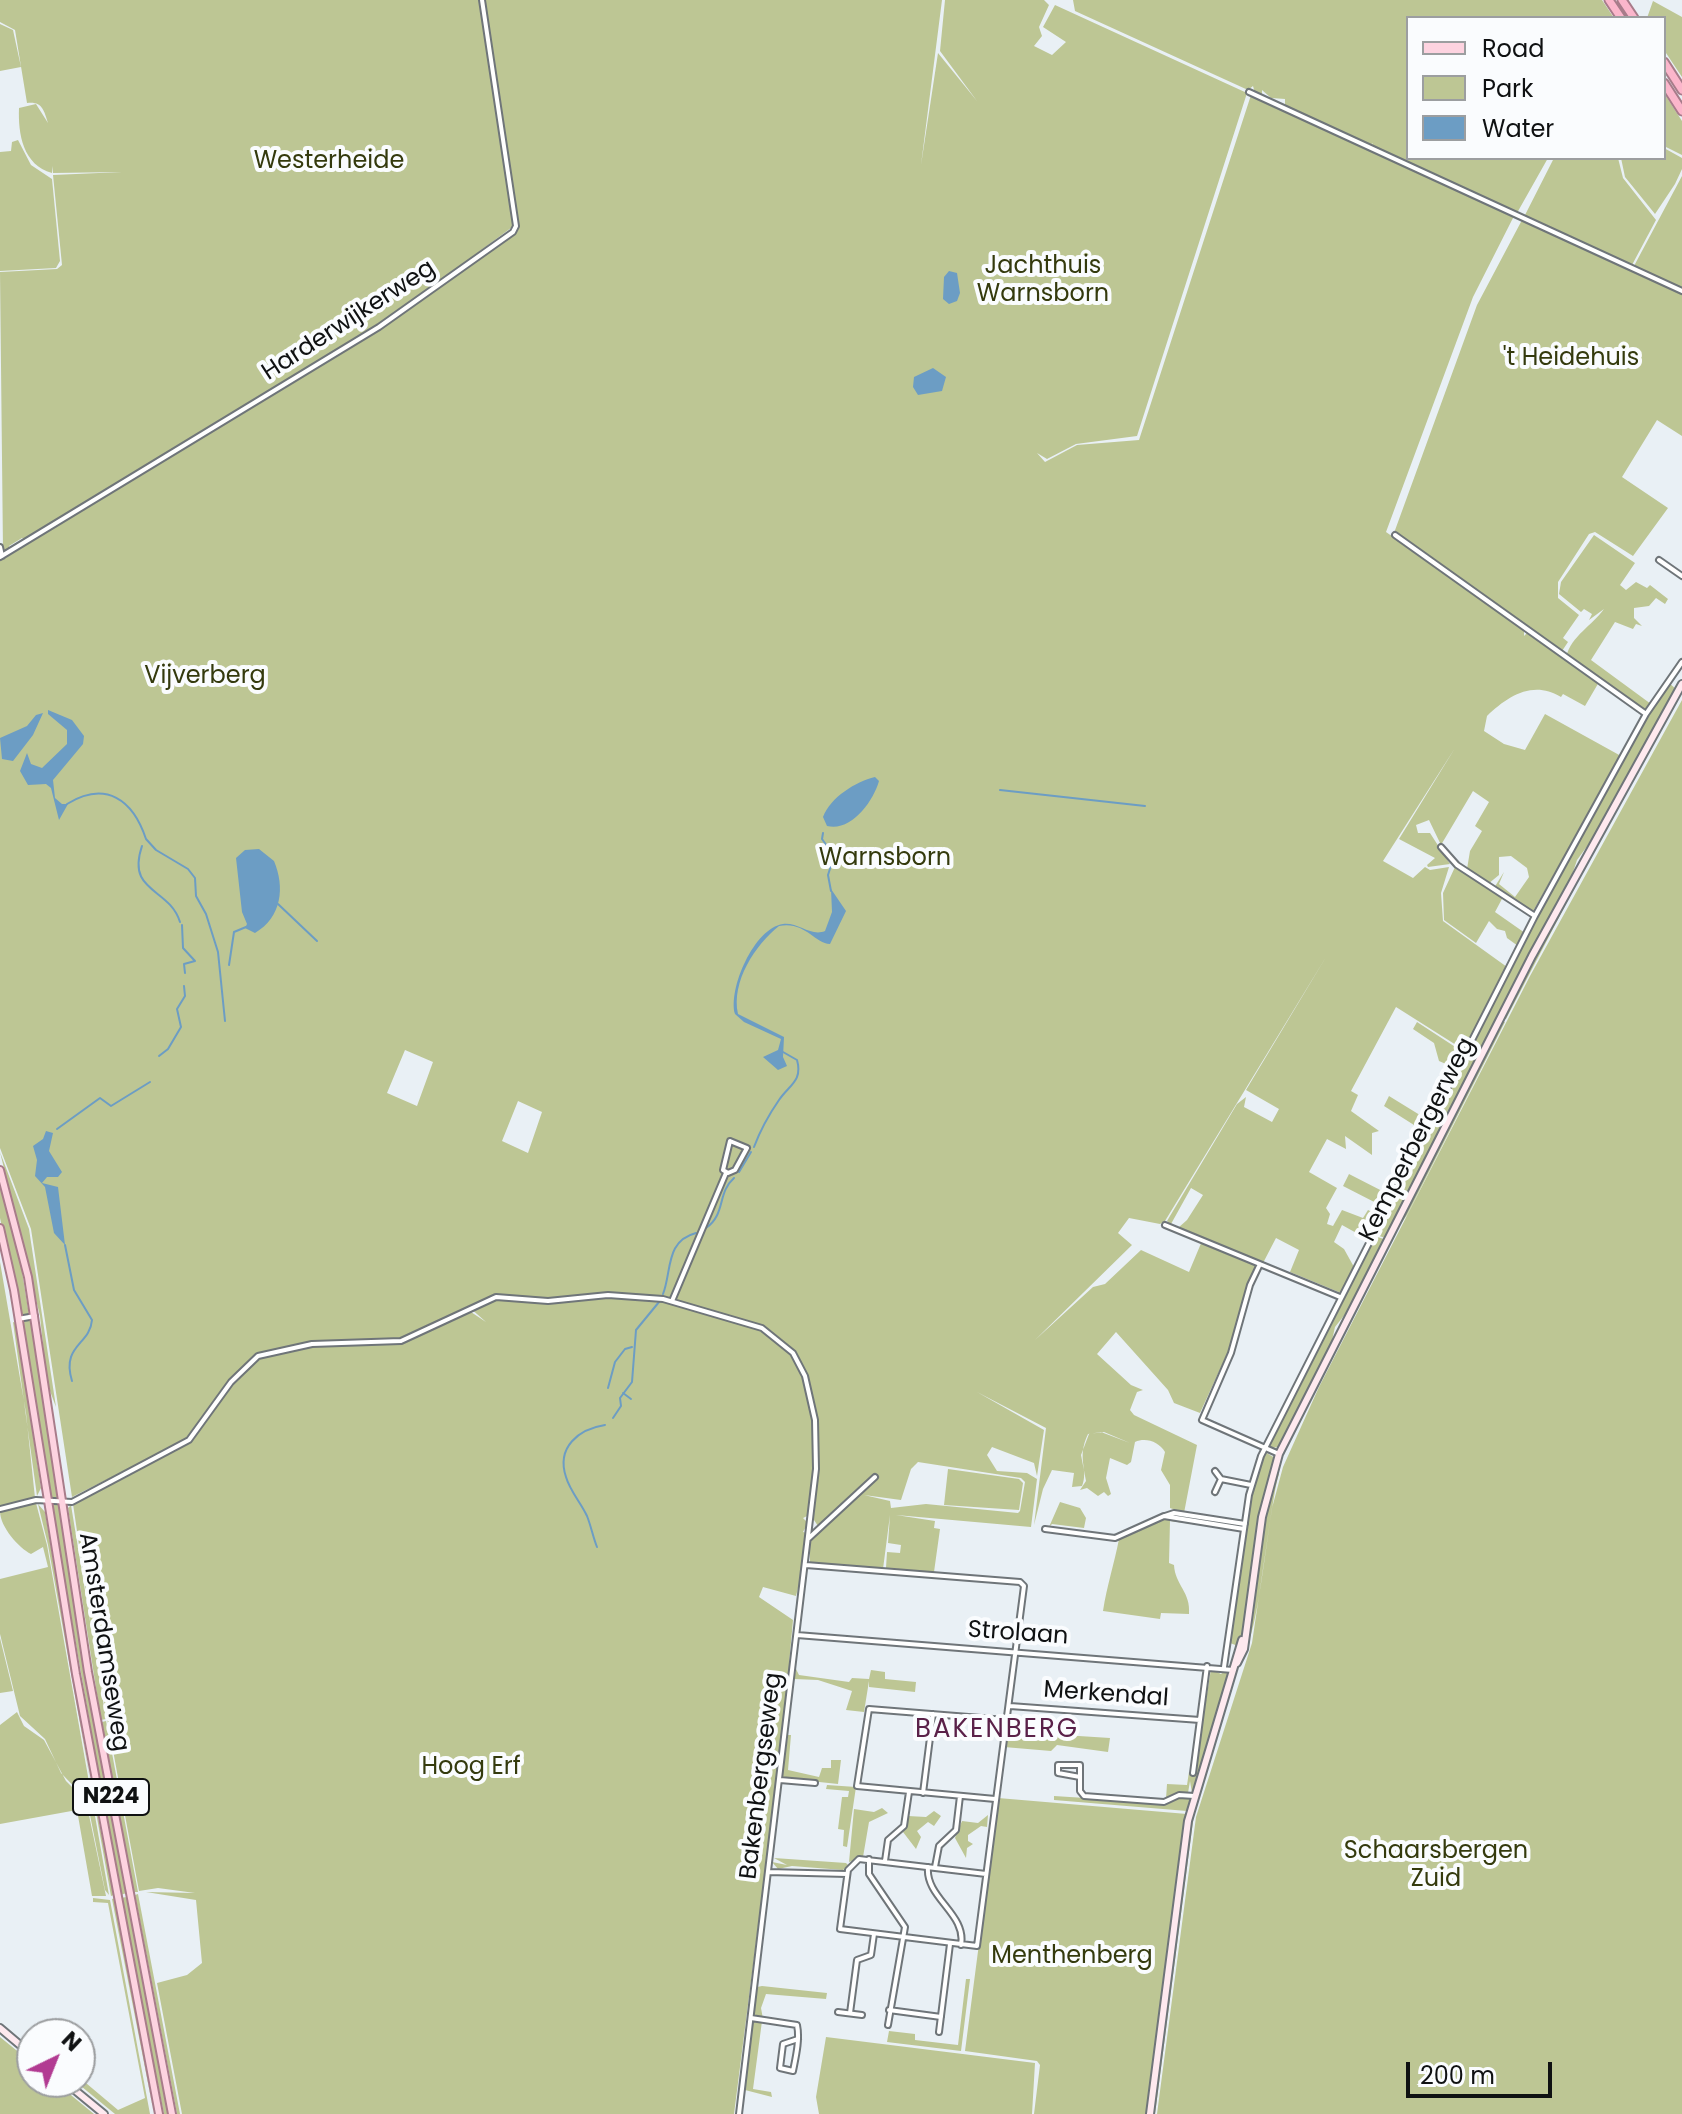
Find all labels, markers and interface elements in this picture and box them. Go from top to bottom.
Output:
legend [1406,16,1666,160]
text: Road [1482,32,1544,65]
text: Park [1482,72,1533,105]
text: Water [1482,112,1554,145]
park label: Westerheide [254,148,404,176]
park label: Jachthuis Warnsborn [977,253,1109,309]
street label: Harderwijkerweg [257,254,441,388]
park label: 't Heidehuis [1503,345,1639,373]
park label: Vijverberg [144,663,266,691]
park label: Warnsborn [819,845,951,873]
street label: Kemperbergerweg [1354,1033,1482,1247]
street label: Amsterdamseweg [71,1530,135,1754]
street label: Strolaan [967,1616,1069,1652]
street label: Bakenbergseweg [735,1671,789,1881]
street label: Merkendal [1042,1676,1170,1714]
district label: BAKENBERG [915,1714,1079,1746]
park label: Hoog Erf [421,1754,521,1782]
road number: N224 [73,1779,149,1815]
park label: Schaarsbergen Zuid [1344,1838,1528,1894]
park label: Menthenberg [991,1943,1153,1971]
north arrow [16,2018,96,2098]
text: N [55,2025,88,2059]
scale bar [1410,2046,1556,2096]
text: 200 m [1420,2059,1495,2092]

